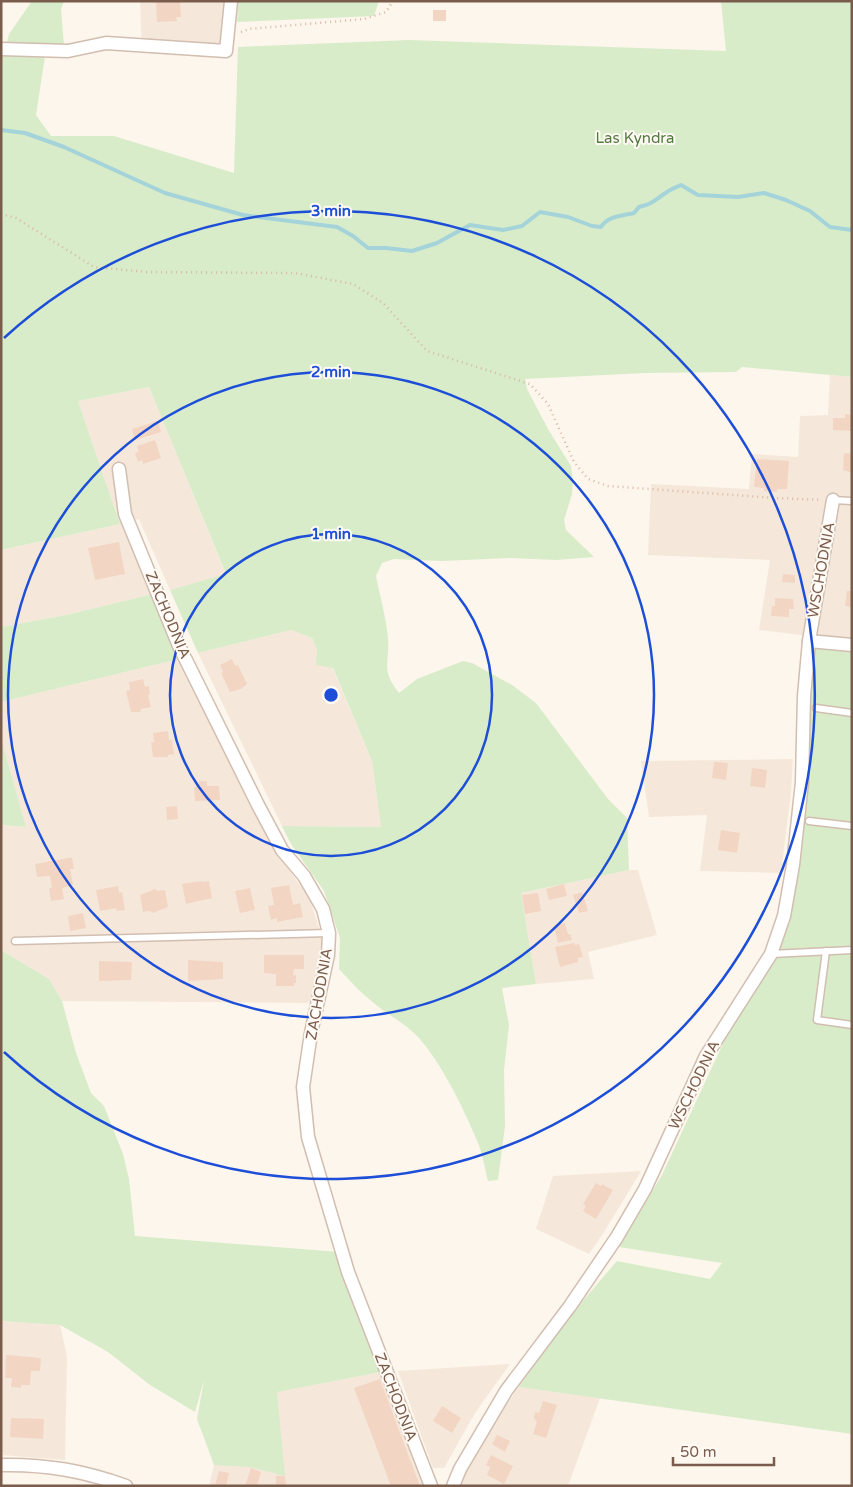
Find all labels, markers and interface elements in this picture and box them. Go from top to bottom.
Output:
park label: Las Kyndra [595,129,675,147]
text: 3 min [311,202,351,220]
text: 2 min [311,363,351,381]
street label: WSCHODNIA [804,521,838,619]
text: 1 min [311,525,351,543]
street label: ZACHODNIA [141,569,195,661]
centre of rings [322,686,340,704]
street label: ZACHODNIA [302,947,336,1041]
street label: WSCHODNIA [665,1037,723,1133]
street label: ZACHODNIA [371,1350,421,1444]
scale bar [673,1434,774,1466]
text: 50 m [680,1443,717,1461]

